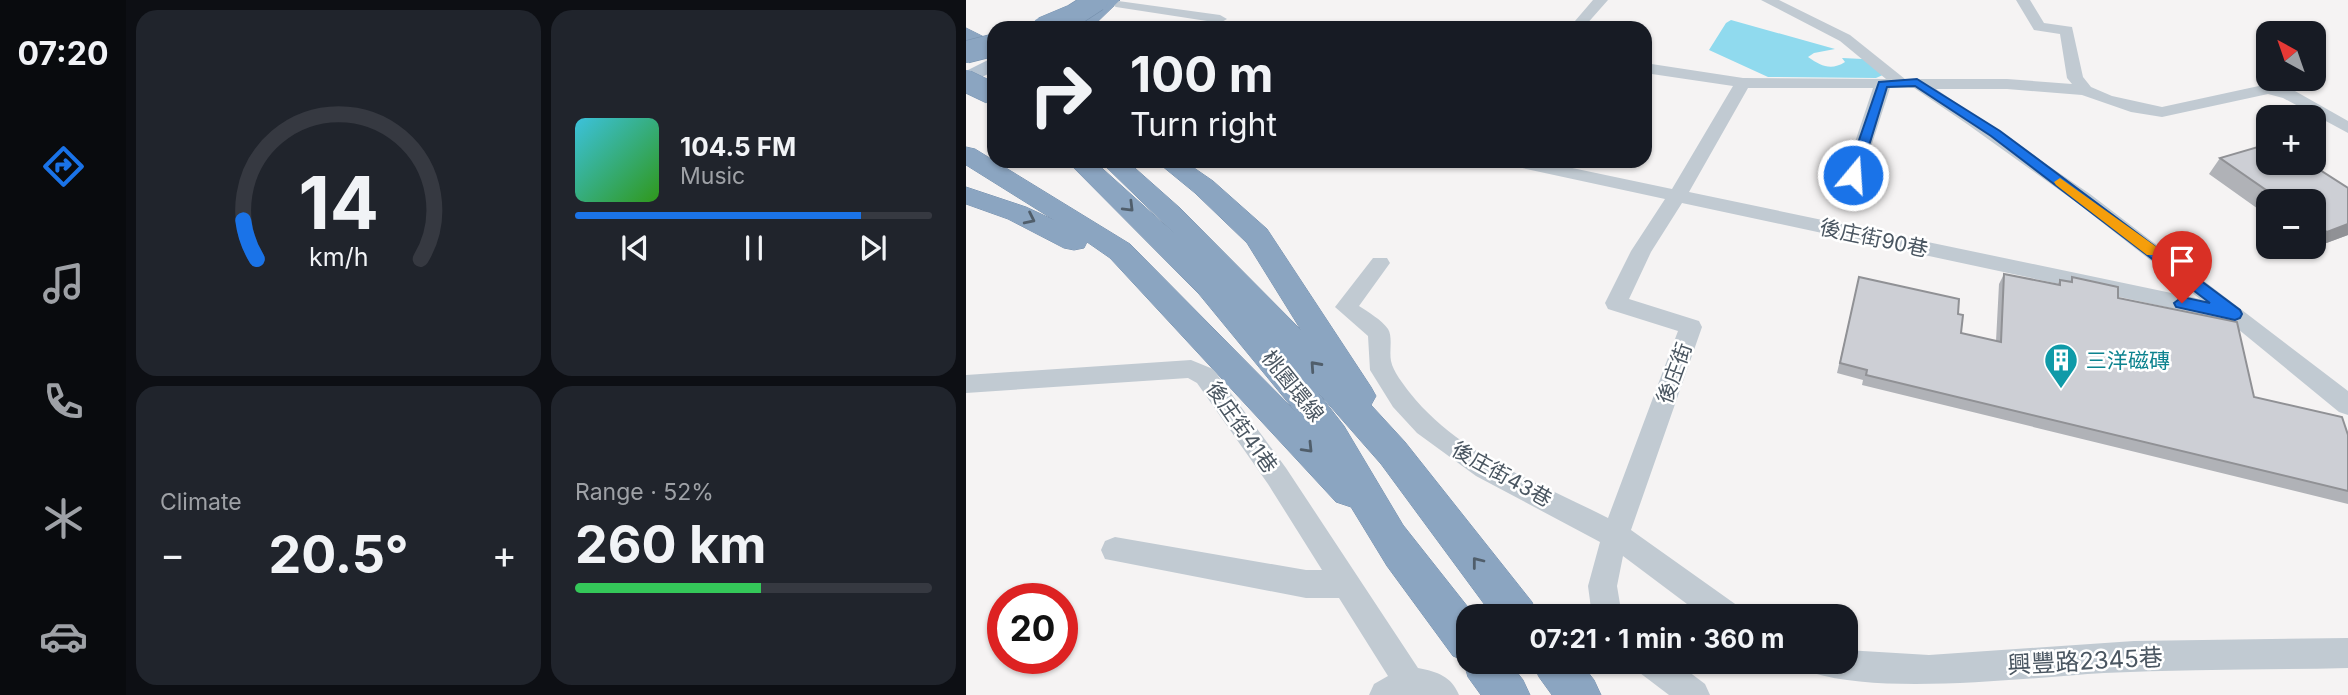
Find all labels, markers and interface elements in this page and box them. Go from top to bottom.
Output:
north arrow [2256,21,2326,91]
map controls [2256,21,2326,259]
text: 07:20 [18,34,108,73]
text: 100 m [1130,45,1274,104]
icon: right [1015,49,1106,140]
text: Turn right [1130,105,1277,144]
button: + [2256,105,2326,175]
text: 104.5 FM [680,131,796,162]
position arrow [1816,138,1890,212]
icon: directions [39,142,88,191]
text: 14 [298,158,379,247]
text: Music [680,162,745,190]
button: − [2256,189,2326,259]
one-way arrow [1121,199,1133,211]
one-way arrow [1023,210,1035,224]
street label: 後庄街90巷 [1817,214,1931,262]
icon: previous [616,229,654,267]
icon: pause [735,229,773,267]
icon: next [854,229,892,267]
pin [2152,231,2212,303]
text: km/h [309,242,368,272]
icon: arrive [2163,242,2201,280]
icon: music [39,259,88,308]
street label: 後庄街 [1651,339,1697,407]
building icon: 三洋磁磚 [2042,341,2080,390]
street label: 桃園環線 [1257,345,1329,427]
place label: 三洋磁磚 [2086,348,2170,373]
one-way arrow [1310,361,1323,374]
icon: phone [39,377,88,426]
street label: 後庄街41巷 [1201,377,1283,477]
street label: 後庄街43巷 [1448,436,1556,512]
one-way arrow [1300,440,1313,453]
text: Range · 52% [575,478,714,506]
text: Climate [160,488,242,516]
icon: climate [39,494,88,543]
text: 260 km [575,513,767,576]
text: 20.5° [268,523,409,586]
text: − [160,531,185,577]
text: + [492,531,517,577]
one-way arrow [1472,557,1485,570]
speed limit sign: 20 [987,583,1078,674]
icon: car [39,612,88,661]
text: 07:21 · 1 min · 360 m [1530,623,1784,654]
street label: 興豐路2345巷 [2007,642,2163,680]

